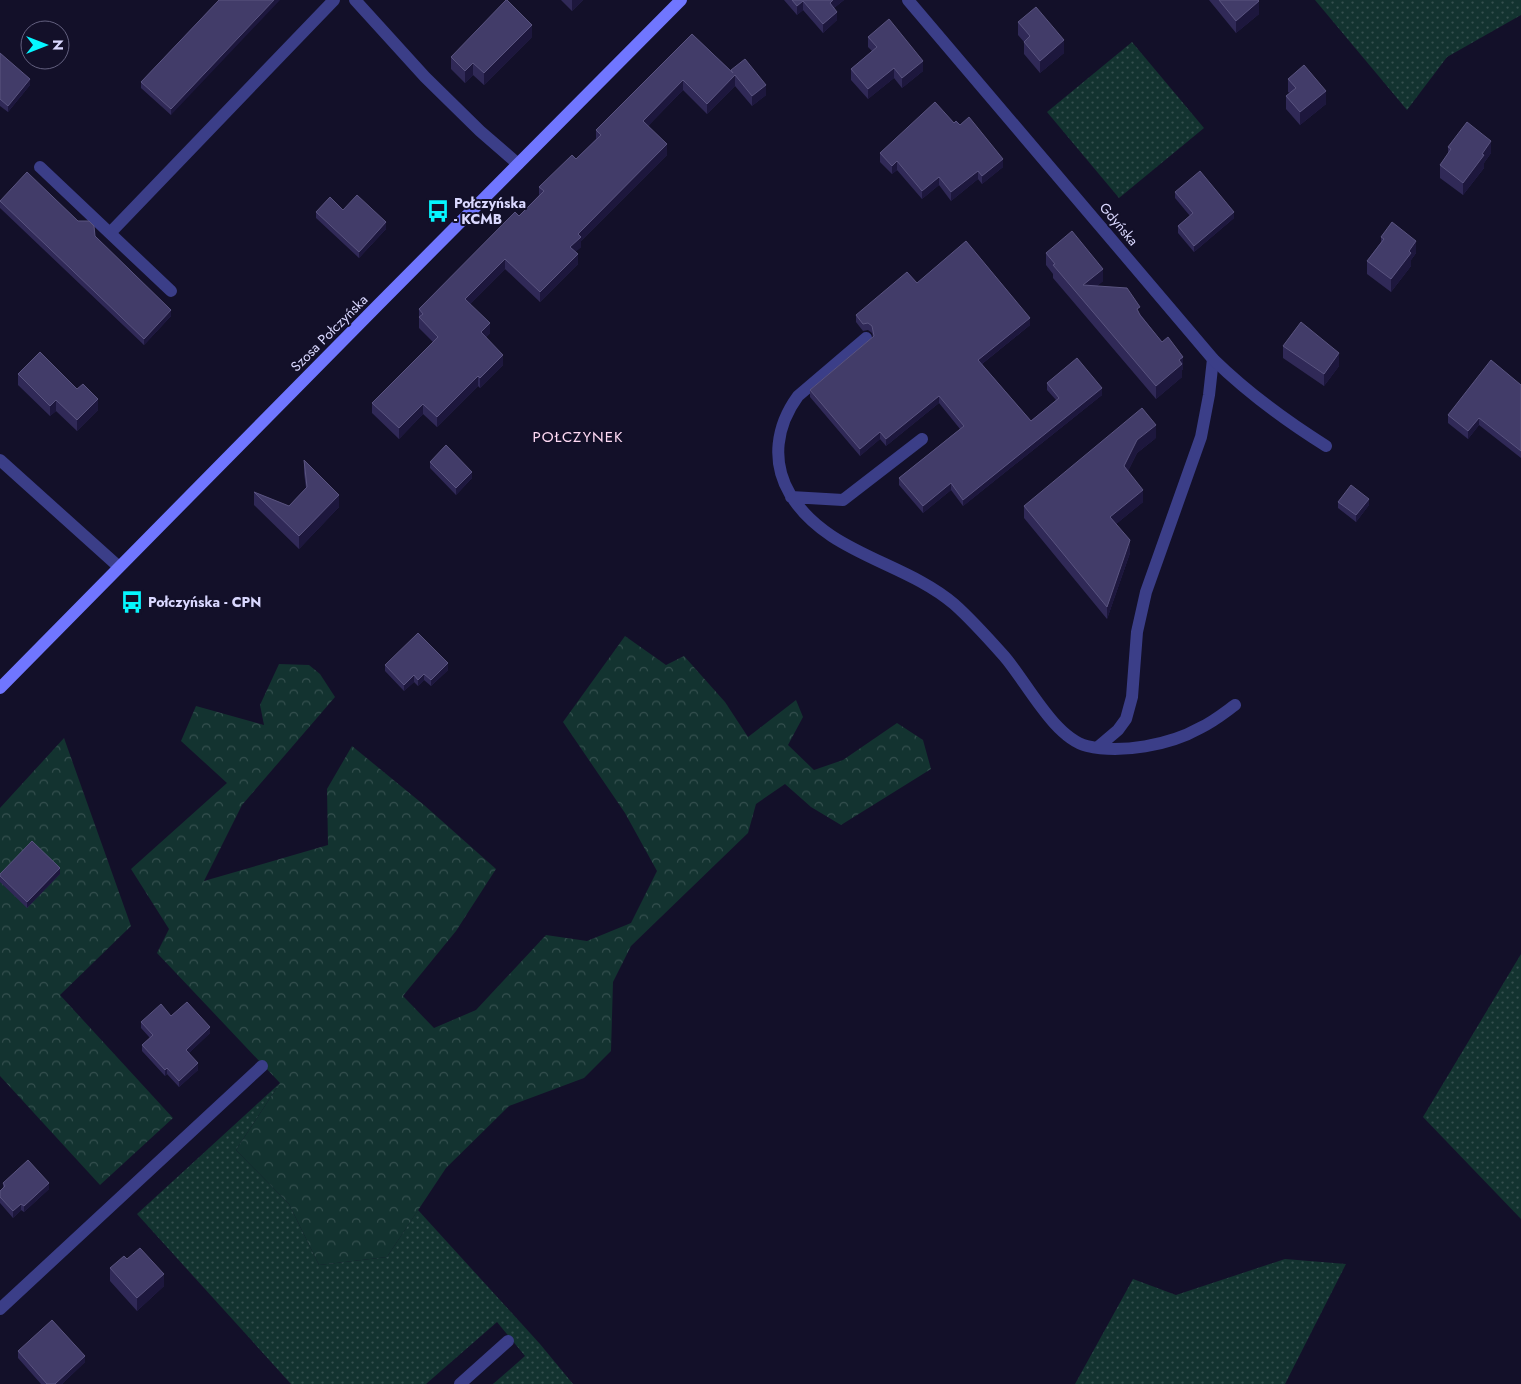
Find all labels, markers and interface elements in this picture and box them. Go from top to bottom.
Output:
north arrow [20,20,70,70]
text: N [48,39,68,51]
place label: Połczyńska - KCMB [454,193,526,229]
bus stop icon: Połczyńska - KCMB [425,198,451,224]
street label: Gdyńska [1095,198,1143,250]
street label: Szosa Połczyńska [286,290,372,376]
district label: POŁCZYNEK [533,426,623,448]
bus stop icon: Połczyńska - CPN [119,589,145,615]
place label: Połczyńska - CPN [148,592,261,612]

